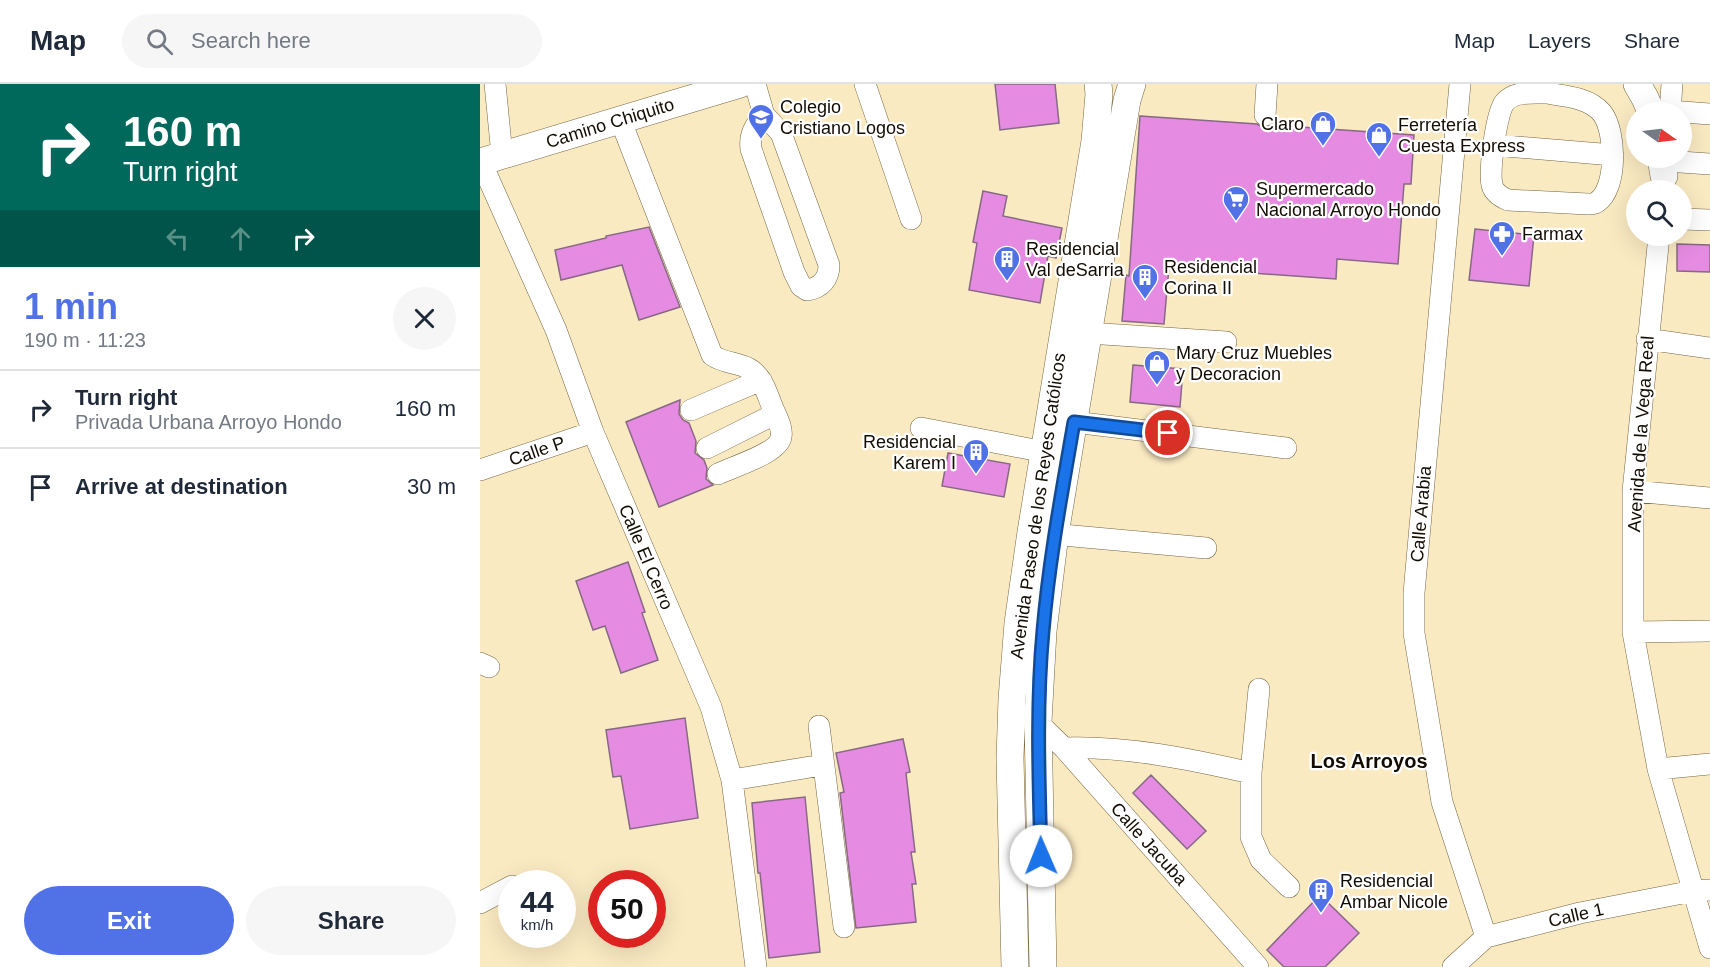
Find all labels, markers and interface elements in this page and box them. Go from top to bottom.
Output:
search box [122,14,542,68]
text: Map [30,25,86,56]
icon: search [143,25,176,58]
text: Search here [191,28,311,53]
text: Map [1454,29,1495,52]
text: Layers [1528,29,1591,52]
text: Share [1624,29,1680,52]
street label: Camino Chiquito [543,94,677,152]
place label: Colegio Cristiano Logos [780,97,905,138]
school or university icon: Colegio Cristiano Logos [746,102,776,140]
north arrow [1626,102,1692,168]
map controls [1626,102,1692,246]
icon: right [24,108,102,186]
text: 160 m [123,108,242,155]
shop icon: Claro [1308,109,1338,147]
place label: Claro [1261,114,1304,134]
place label: Ferretería Cuesta Express [1398,115,1525,156]
shop icon: Ferretería Cuesta Express [1364,120,1394,158]
text: Turn right [123,157,238,187]
place label: Supermercado Nacional Arroyo Hondo [1256,179,1441,220]
button: search [1626,180,1692,246]
supermarket icon: Supermercado Nacional Arroyo Hondo [1221,184,1251,222]
pharmacy icon: Farmax [1487,219,1517,257]
icon: left [161,222,194,255]
icon: ahead [224,222,257,255]
icon: right [287,222,320,255]
place label: Farmax [1522,224,1583,244]
place label: Residencial Val deSarria [1026,239,1125,280]
building icon: Residencial Val deSarria [992,244,1022,282]
place label: Residencial Corina II [1164,257,1257,298]
building icon: Residencial Corina II [1130,262,1160,300]
text: 1 min [24,286,118,327]
button: close [393,287,456,350]
text: 190 m · 11:23 [24,329,146,351]
street label: Avenida de la Vega Real [1624,335,1658,533]
place label: Mary Cruz Muebles y Decoracion [1176,343,1332,384]
shop icon: Mary Cruz Muebles y Decoracion [1142,348,1172,386]
street label: Avenida Paseo de los Reyes Católicos [1007,352,1069,660]
text: Turn right [75,385,177,410]
icon: right [24,393,57,426]
text: 160 m [395,396,456,421]
pin [1142,407,1193,458]
text: Privada Urbana Arroyo Hondo [75,411,342,433]
icon: arrive [1151,416,1184,449]
street label: Calle P [506,432,568,470]
place label: Residencial Karem I [863,432,956,473]
building icon: Residencial Karem I [961,437,991,475]
street label: Calle Arabia [1407,464,1435,563]
icon: arrive [24,471,57,504]
text: Arrive at destination [75,474,288,499]
text: 30 m [407,474,456,499]
street label: Calle El Cerro [615,502,677,612]
district label: Los Arroyos [1310,750,1428,772]
street label: Calle Jacuba [1107,799,1192,890]
position arrow [1009,824,1073,888]
speed limit sign: 50 [588,870,666,948]
place label: Residencial Ambar Nicole [1340,871,1448,912]
building icon: Residencial Ambar Nicole [1306,876,1336,914]
text: 44 [520,885,554,918]
button: Exit [24,886,234,955]
button: Share [246,886,456,955]
street label: Calle 1 [1546,899,1606,931]
text: km/h [521,916,553,933]

